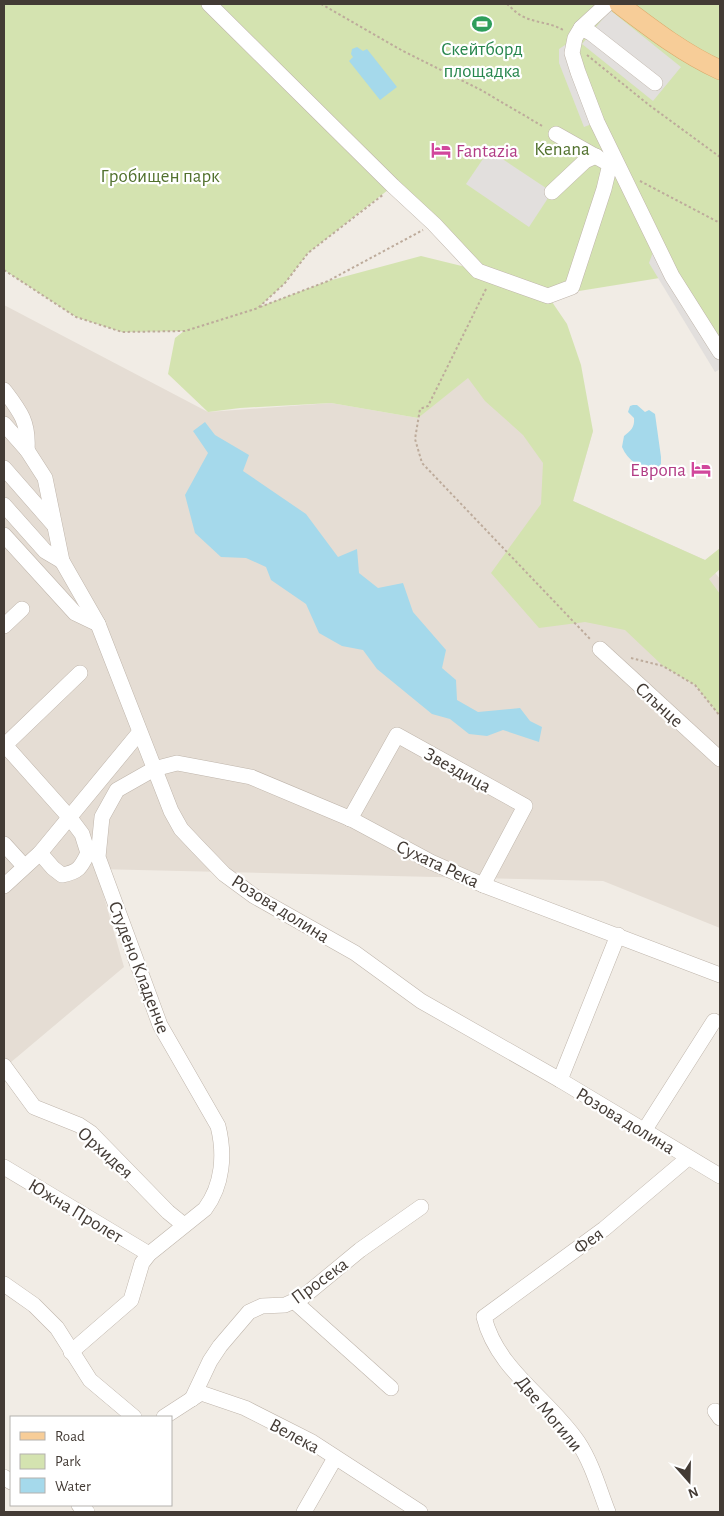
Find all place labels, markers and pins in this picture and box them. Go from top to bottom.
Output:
sports icon: Скейтборд площадка [471,13,493,35]
place label: Скейтборд площадка [441,40,523,81]
hotel icon: Fantazia [430,139,452,161]
place label: Fantazia [456,142,518,161]
hotel icon: Европа [690,458,712,480]
place label: Европа [630,461,686,480]

